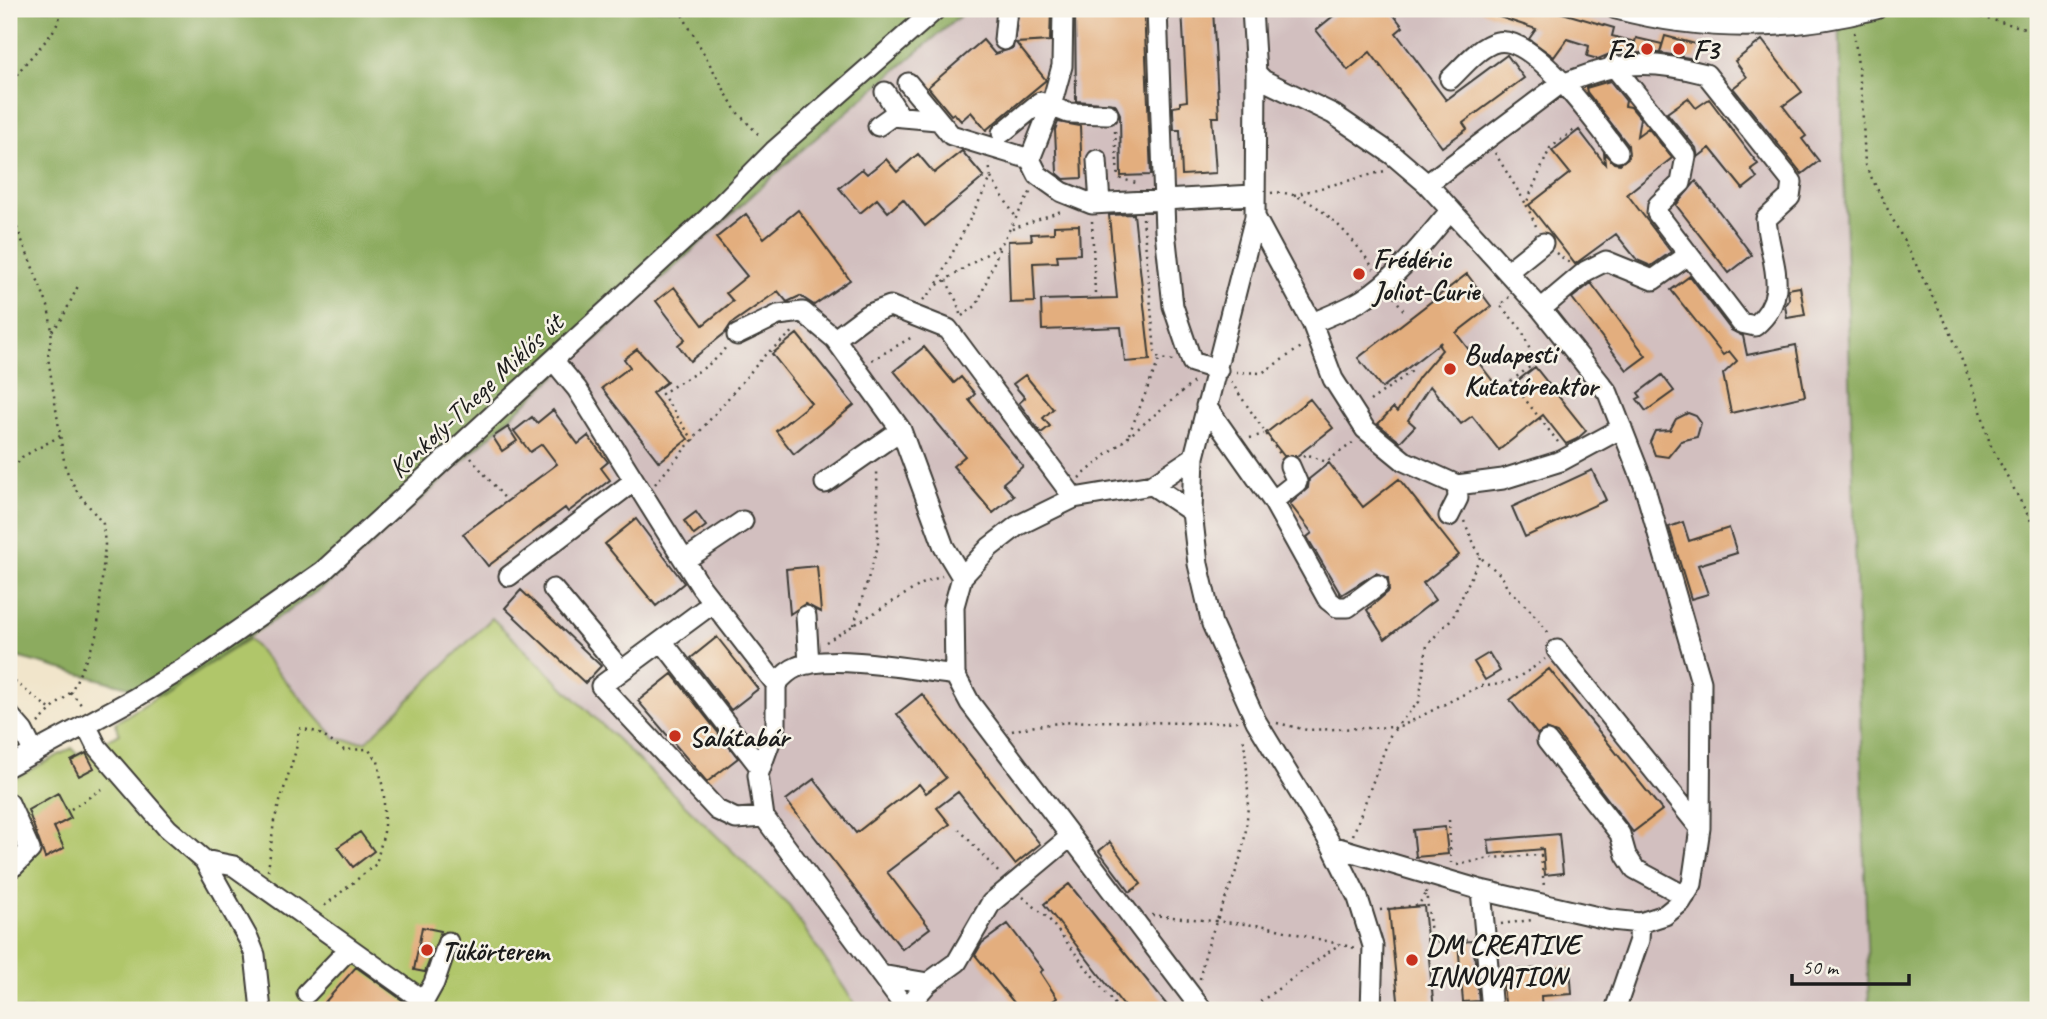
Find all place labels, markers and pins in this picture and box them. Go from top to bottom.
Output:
place label: F2 [1607,32,1635,67]
place label: F3 [1693,32,1721,67]
marker: F2 [1639,41,1655,57]
marker: F3 [1671,41,1687,57]
place label: Frédéric Joliot-Curie [1371,241,1482,308]
marker: Frédéric Joliot-Curie [1351,266,1367,282]
place label: Budapesti Kutatóreaktor [1464,336,1601,403]
marker: Budapesti Kutatóreaktor [1442,361,1458,377]
place label: Salátabár [689,719,792,754]
marker: Salátabár [667,728,683,744]
place label: DM CREATIVE INNOVATION [1426,927,1584,994]
place label: Tükörterem [441,933,552,968]
marker: Tükörterem [419,942,435,958]
marker: DM CREATIVE INNOVATION [1404,952,1420,968]

